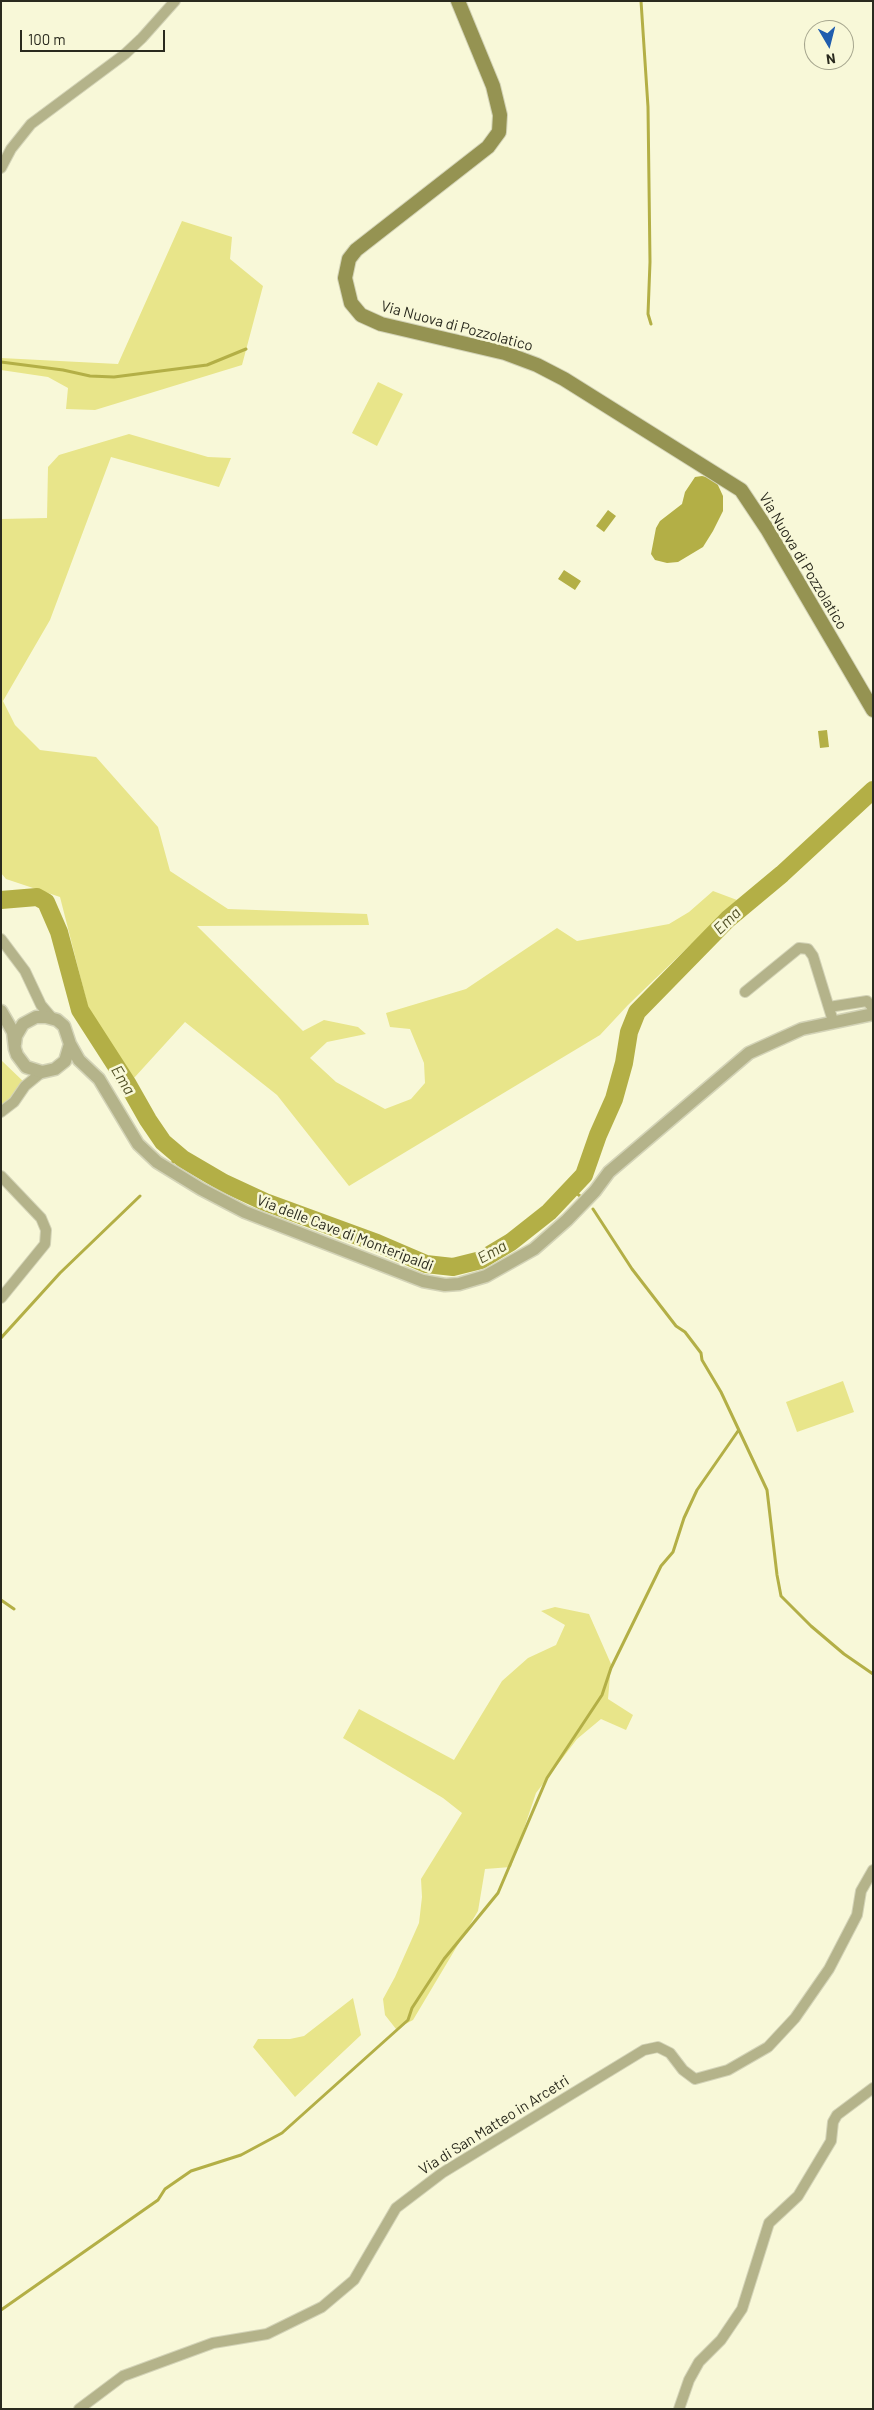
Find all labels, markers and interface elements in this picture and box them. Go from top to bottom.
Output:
scale bar [22,20,168,52]
north arrow [804,20,854,70]
text: 100 m [28,30,66,48]
text: N [825,50,837,68]
street label: Via Nuova di Pozzolatico [379,297,535,355]
street label: Via Nuova di Pozzolatico [755,489,851,633]
water label: Ema [709,903,745,939]
water label: Ema [107,1062,139,1098]
street label: Via delle Cave di Monteripaldi [254,1191,436,1275]
water label: Ema [474,1236,510,1268]
street label: Via di San Matteo in Arcetri [416,2071,572,2179]

